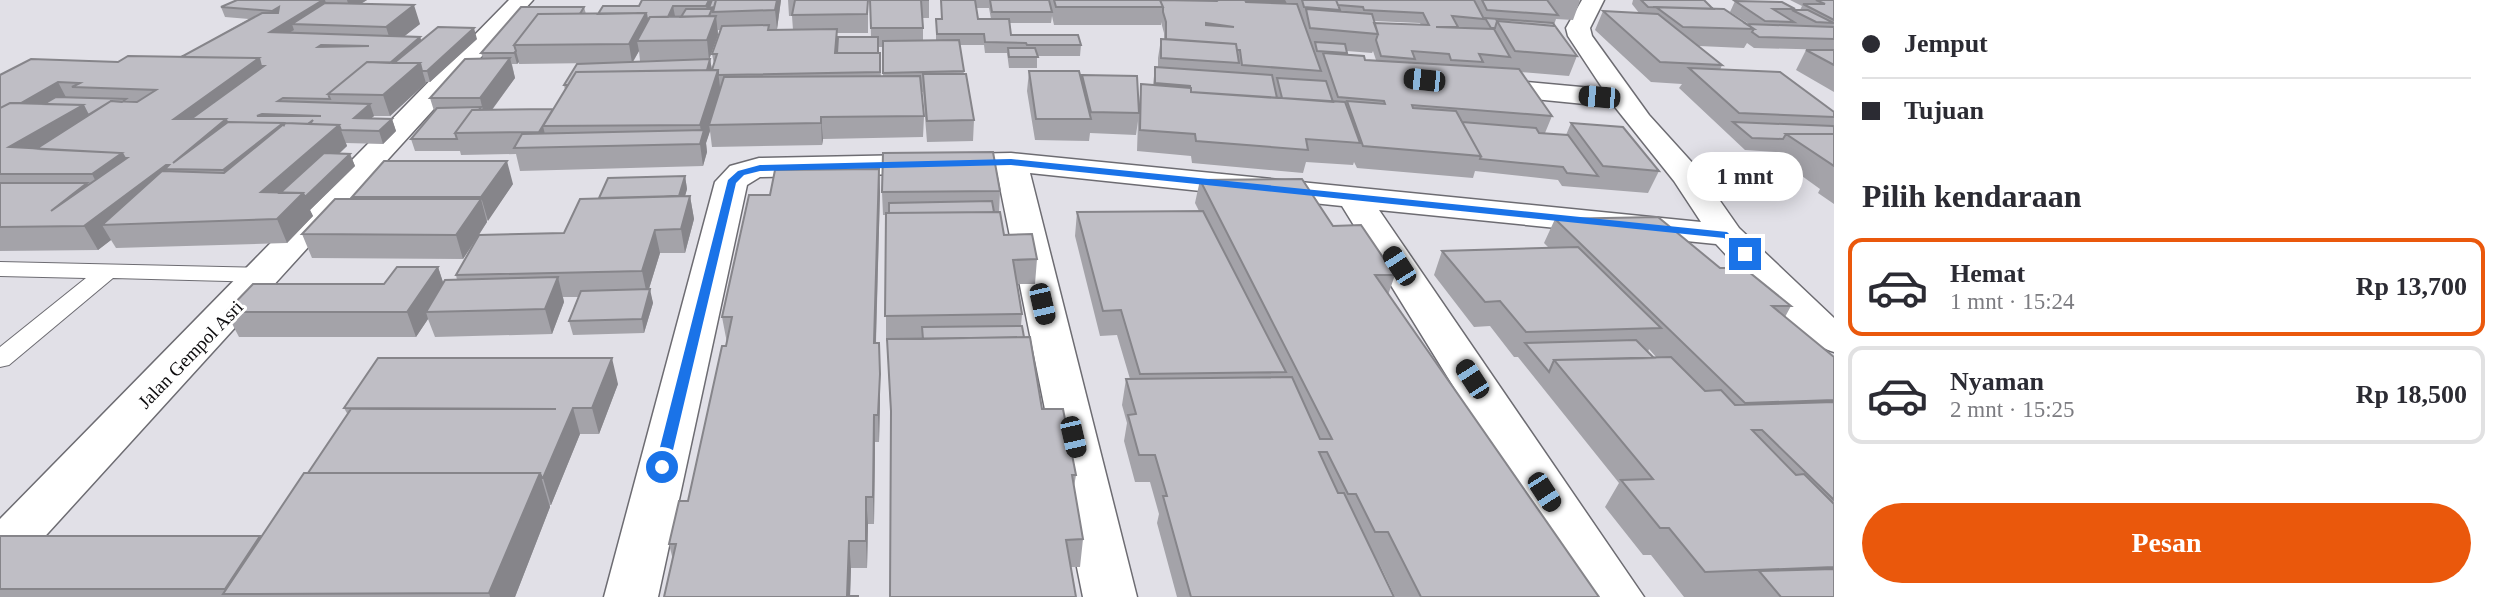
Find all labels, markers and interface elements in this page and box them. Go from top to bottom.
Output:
text: Jemput [1904,29,1988,58]
car [1403,67,1446,93]
car [1578,85,1621,109]
text: Tujuan [1904,96,1984,125]
callout: 1 mnt [1687,152,1803,202]
text: 1 mnt [1717,164,1773,189]
text: Pilih kendaraan [1862,178,2082,214]
route end [1729,238,1761,270]
car [1379,243,1420,289]
icon: car [1866,256,1929,319]
text: Hemat [1950,259,2025,288]
text: Rp 13,700 [2356,272,2467,301]
car [1028,281,1057,327]
text: 1 mnt · 15:24 [1950,289,2075,314]
street label: Jalan Gempol Asri [134,296,247,413]
car [1452,356,1493,402]
icon: car [1866,364,1929,427]
text: Nyaman [1950,367,2044,396]
text: Rp 18,500 [2356,380,2467,409]
text: 2 mnt · 15:25 [1950,397,2075,422]
car [1059,414,1088,460]
route start [646,451,678,483]
car [1524,469,1565,515]
button: Pesan [1862,503,2471,583]

